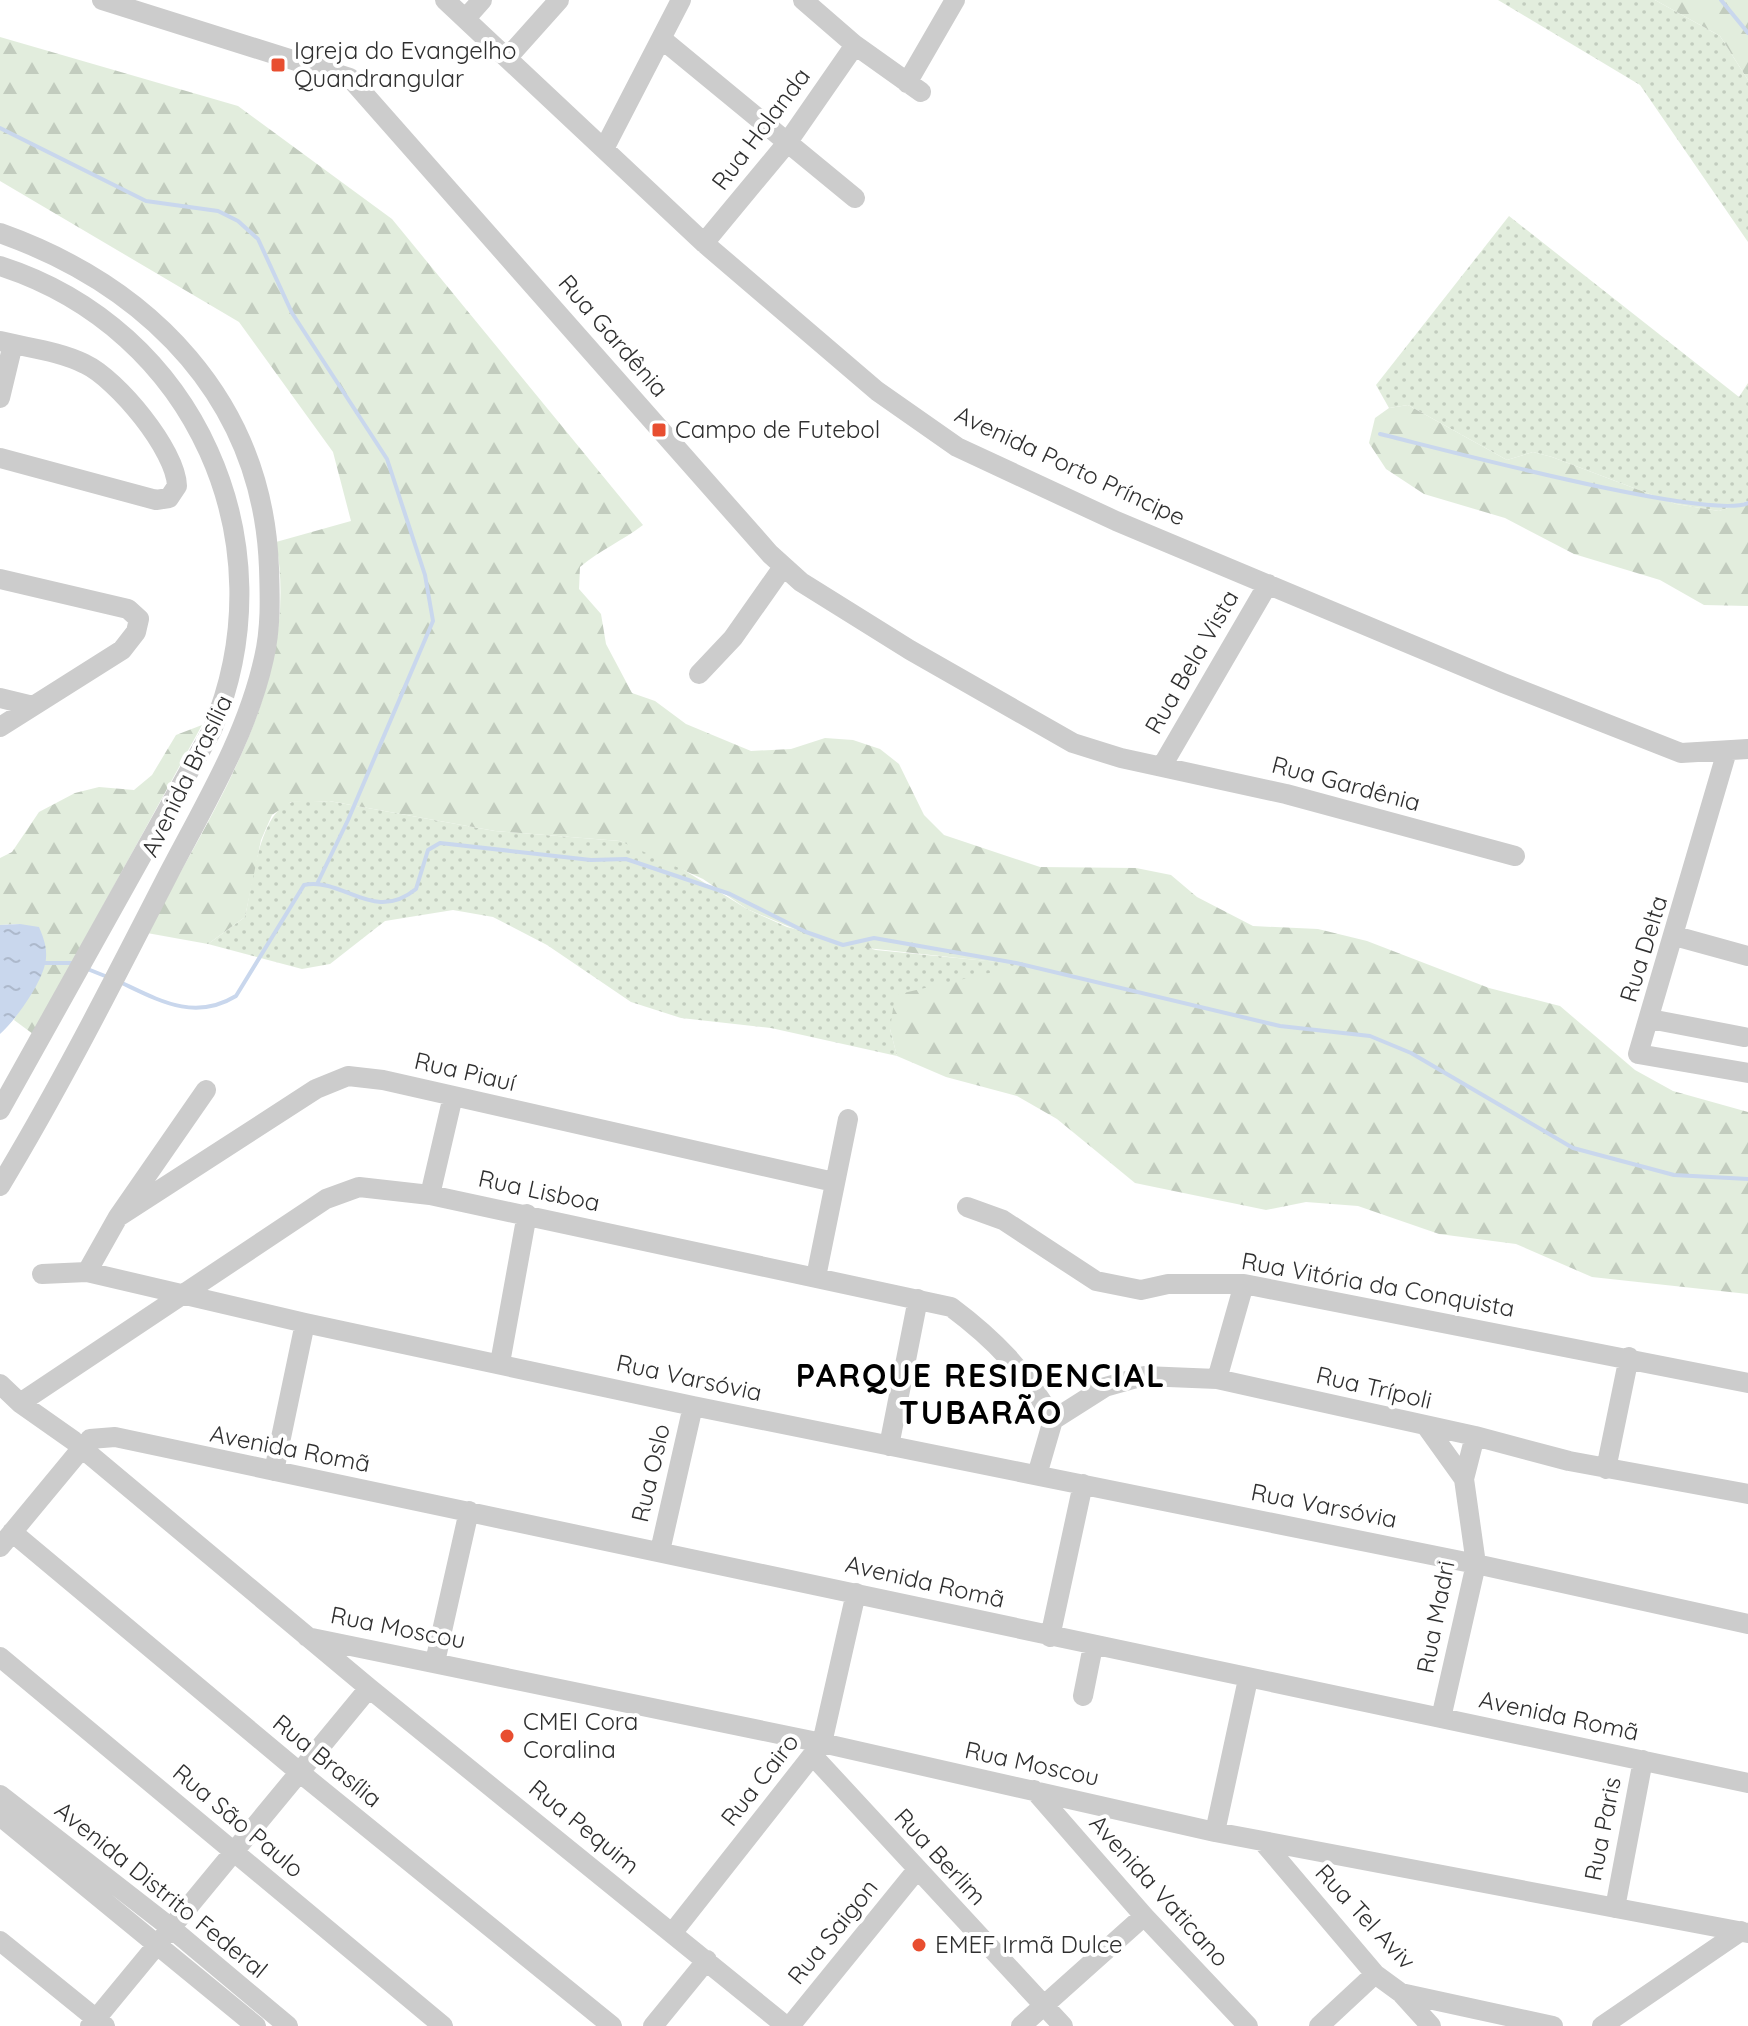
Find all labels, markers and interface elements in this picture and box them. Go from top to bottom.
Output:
place label: Igreja do Evangelho Quandrangular [294,35,516,93]
marker: Igreja do Evangelho Quandrangular [269,56,287,74]
street label: Rua Holanda [704,61,816,195]
street label: Rua Gardênia [552,268,675,403]
street label: Avenida Porto Príncipe [950,399,1190,532]
place label: Campo de Futebol [675,414,880,444]
marker: Campo de Futebol [650,421,668,439]
street label: Rua Bela Vista [1138,584,1244,739]
street label: Avenida Brasília [134,690,238,861]
street label: Rua Gardênia [1269,749,1424,817]
street label: Rua Delta [1613,892,1673,1006]
street label: Rua Piauí [412,1045,520,1097]
street label: Rua Lisboa [476,1163,603,1218]
street label: Rua Vitória da Conquista [1239,1245,1517,1323]
street label: Rua Varsóvia [614,1347,765,1407]
district label: PARQUE RESIDENCIAL TUBARÃO [796,1355,1166,1432]
street label: Rua Trípoli [1313,1359,1435,1415]
street label: Avenida Romã [208,1418,373,1478]
street label: Rua Oslo [624,1421,676,1525]
street label: Rua Varsóvia [1249,1476,1400,1534]
street label: Avenida Romã [843,1548,1008,1614]
street label: Rua Madri [1409,1558,1461,1676]
street label: Rua Moscou [328,1599,468,1655]
street label: Avenida Romã [1477,1683,1642,1747]
place label: CMEI Cora Coralina [523,1706,638,1764]
street label: Rua Brasília [267,1707,388,1813]
marker: CMEI Cora Coralina [498,1727,516,1745]
street label: Rua Cairo [714,1727,805,1832]
street label: Rua Moscou [962,1734,1102,1792]
street label: Rua São Paulo [167,1757,310,1884]
street label: Rua Pequim [523,1773,646,1880]
street label: Rua Paris [1577,1774,1627,1883]
street label: Avenida Distrito Federal [49,1794,274,1984]
street label: Rua Berlim [888,1802,993,1911]
street label: Avenida Vaticano [1084,1808,1236,1973]
street label: Rua Tel Aviv [1309,1857,1422,1975]
street label: Rua Saigon [781,1873,884,1990]
place label: EMEF Irmã Dulce [935,1929,1123,1959]
marker: EMEF Irmã Dulce [910,1936,928,1954]

